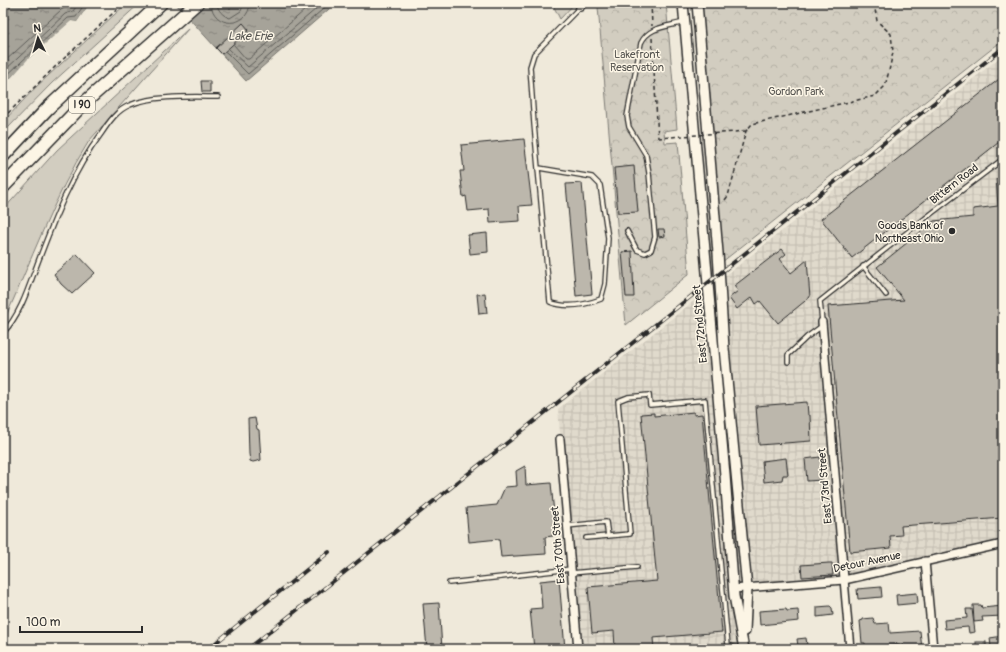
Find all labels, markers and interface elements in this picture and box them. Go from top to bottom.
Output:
north arrow [18,18,58,58]
text: N [33,22,42,35]
water label: Lake Erie [228,29,273,44]
park label: Lakefront Reservation [610,48,664,74]
park label: Gordon Park [768,85,824,98]
road number: I 90 [69,97,95,113]
street label: Bittern Road [927,161,981,207]
place label: Goods Bank of Northeast Ohio [875,219,945,245]
marker: Goods Bank of Northeast Ohio [947,226,957,236]
street label: East 72nd Street [690,284,710,364]
street label: East 73rd Street [815,447,835,524]
street label: East 70th Street [548,505,568,584]
street label: Detour Avenue [832,548,902,575]
scale bar [20,608,142,634]
text: 100 m [26,615,61,630]

